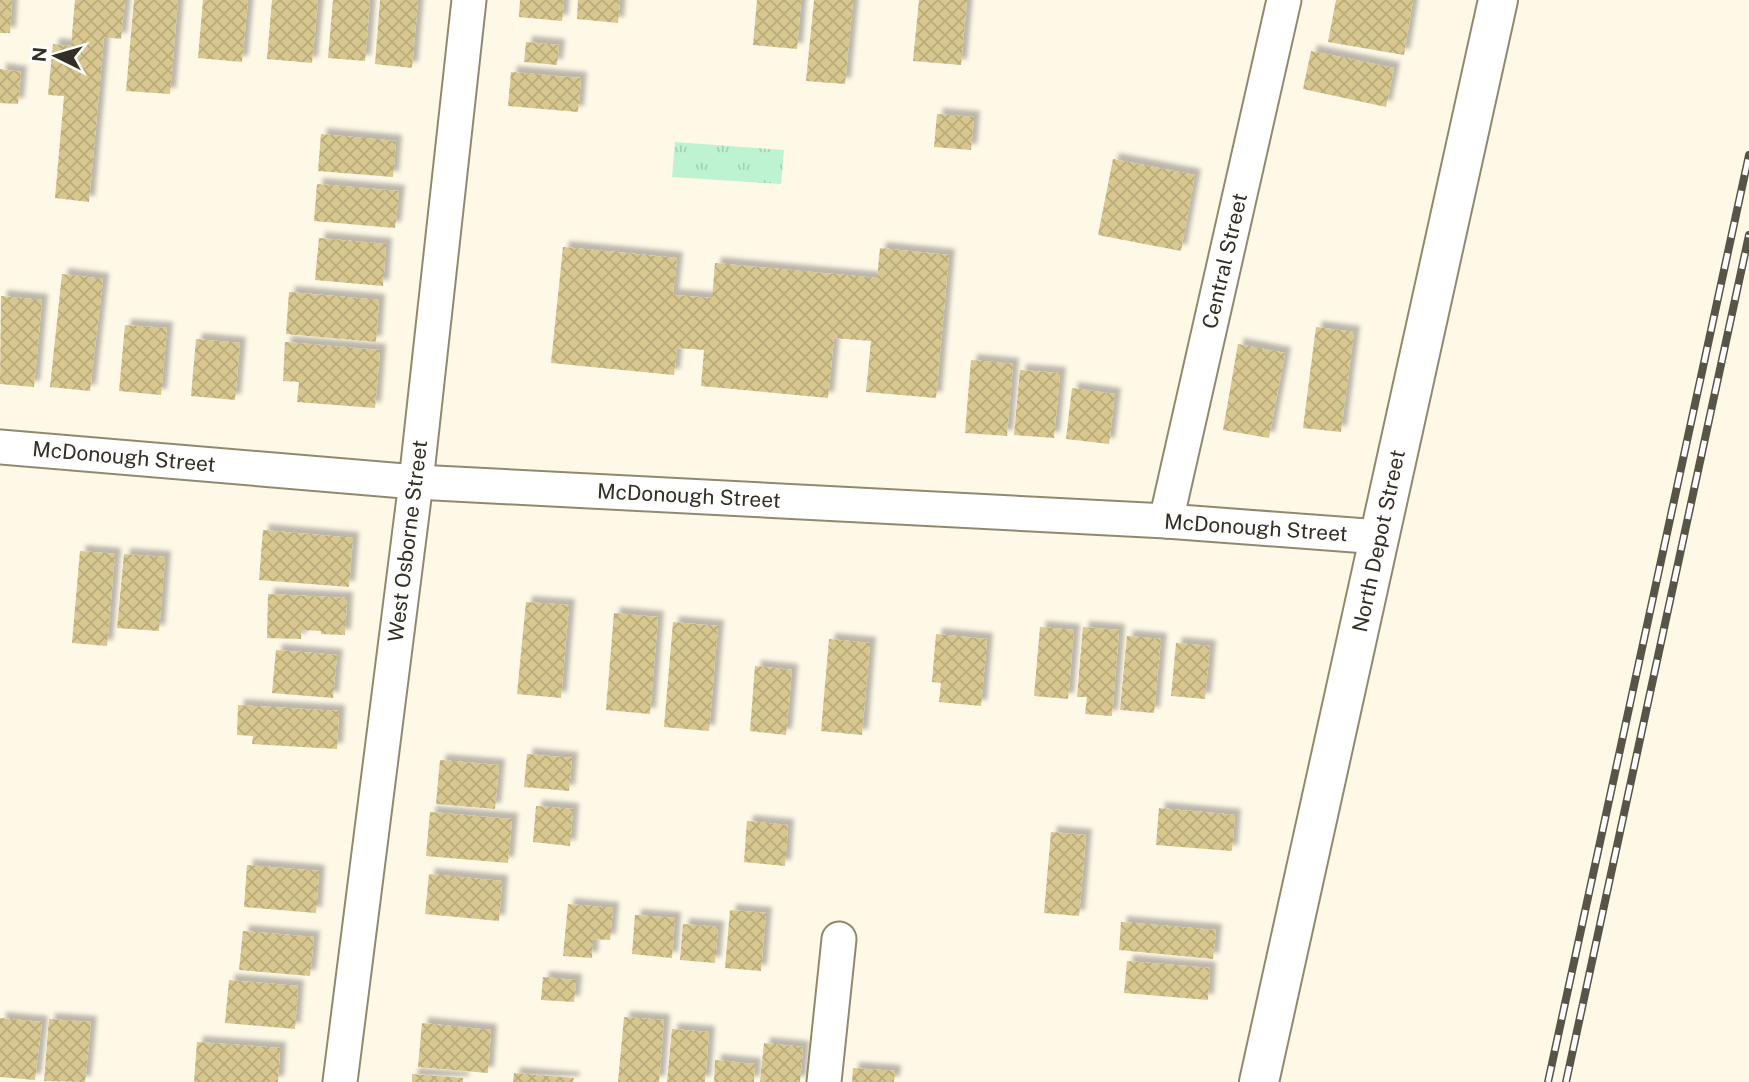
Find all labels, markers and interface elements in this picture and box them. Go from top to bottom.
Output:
north arrow [21,21,91,91]
text: N [27,46,51,63]
street label: Central Street [1197,191,1252,331]
street label: McDonough Street [31,436,217,477]
street label: West Osborne Street [383,438,432,643]
street label: North Depot Street [1347,447,1410,634]
street label: McDonough Street [597,478,781,513]
street label: McDonough Street [1163,509,1349,546]

